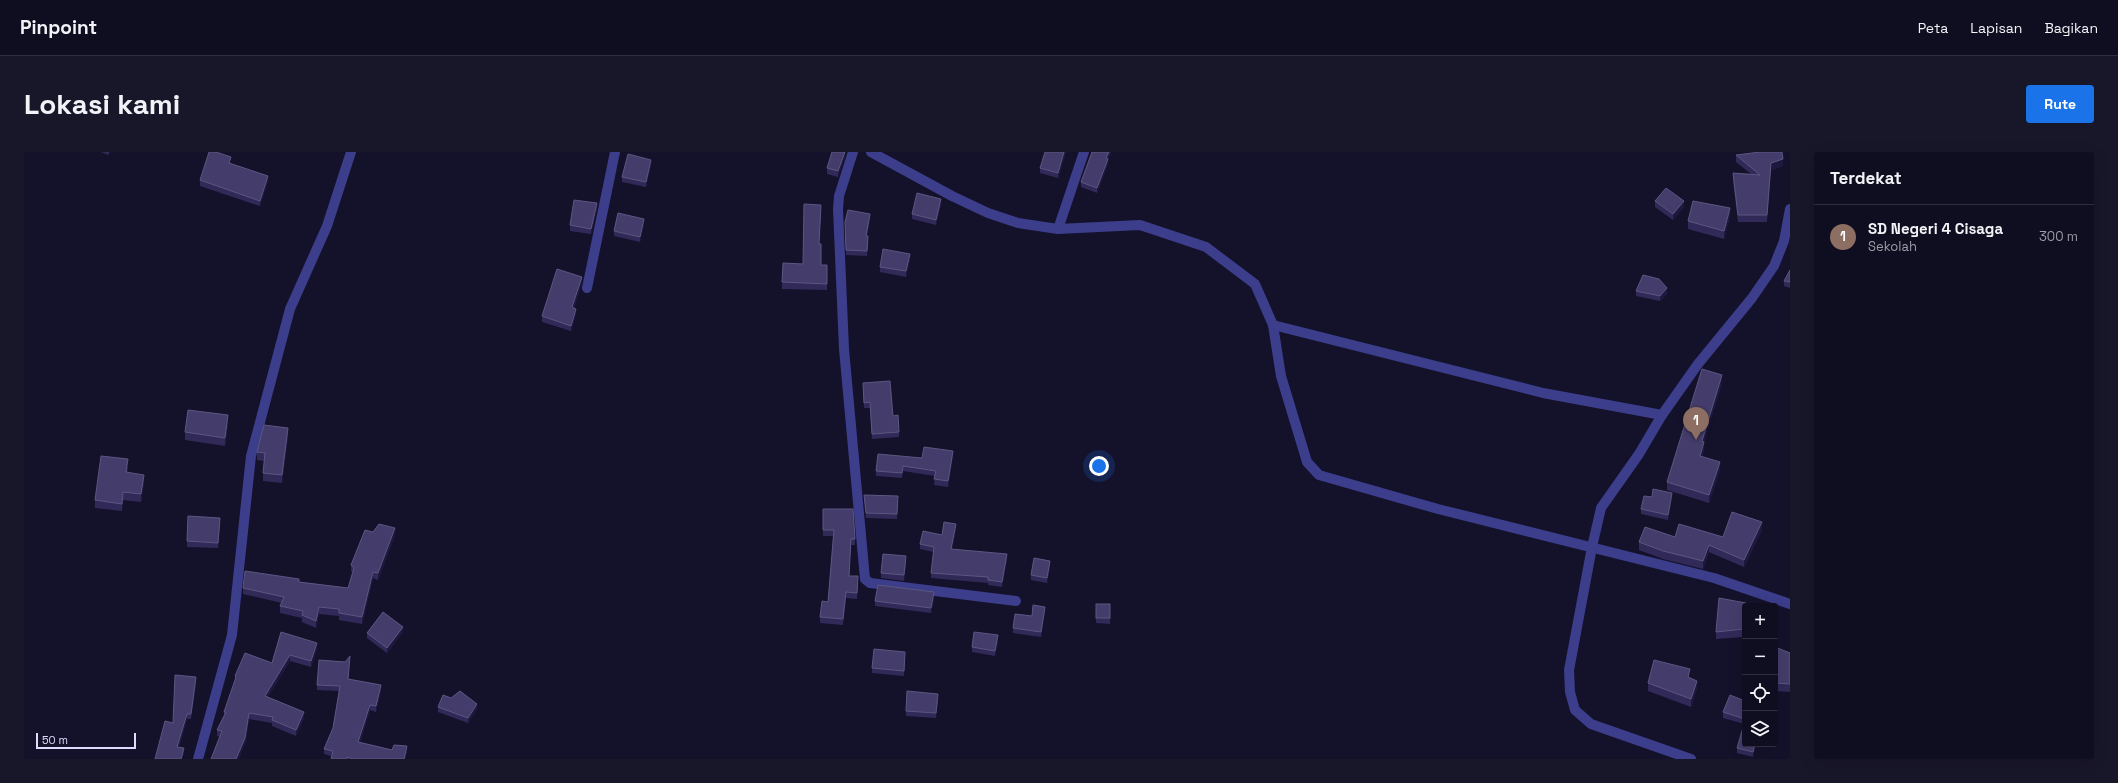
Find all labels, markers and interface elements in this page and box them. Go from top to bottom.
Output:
text: Pinpoint [20,15,97,40]
text: Peta [1918,19,1948,37]
text: Lapisan [1970,19,2022,37]
text: Bagikan [2044,19,2098,37]
button: Rute [2026,85,2094,123]
text: Lokasi kami [24,86,180,122]
text: Terdekat [1830,167,1902,189]
text: SD Negeri 4 Cisaga [1868,219,2003,238]
text: 1 [1840,228,1846,245]
text: 300 m [2039,228,2078,245]
text: Sekolah [1868,238,1917,255]
pin: 1 [1683,407,1709,440]
your location [1089,456,1109,476]
map controls [1742,603,1778,747]
button: + [1742,603,1778,639]
button: − [1742,639,1778,675]
button: locate [1742,675,1778,711]
button: layers [1742,711,1778,747]
scale bar [36,731,136,750]
text: 50 m [42,733,68,747]

